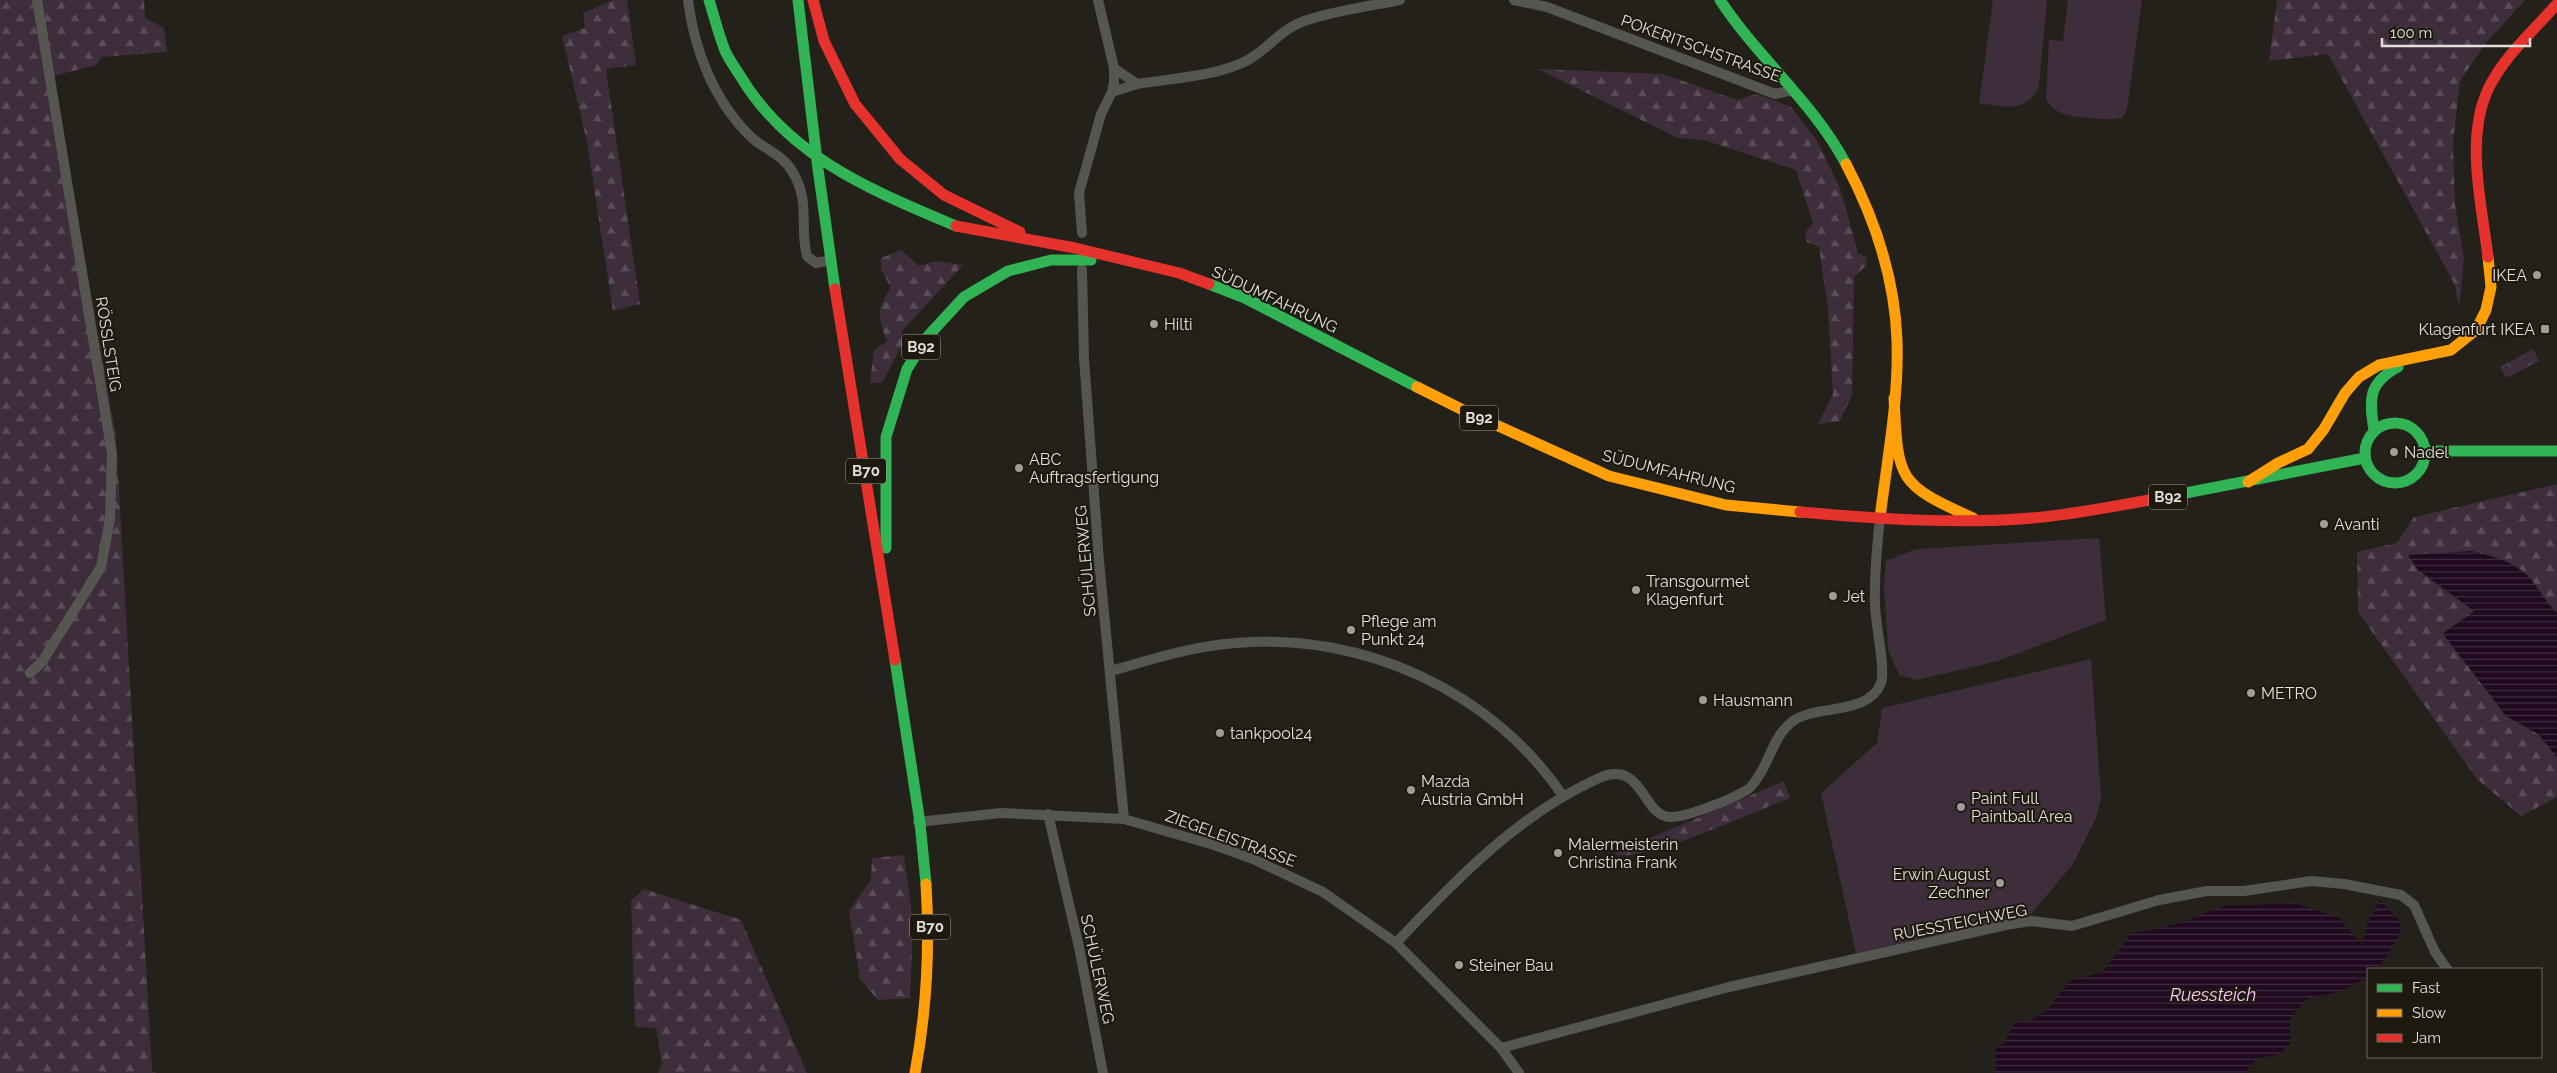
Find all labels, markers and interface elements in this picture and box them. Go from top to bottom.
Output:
street label: POKERITSCHSTRASSE [1618,11,1783,86]
scale bar [2382,15,2530,47]
text: 100 m [2390,24,2432,42]
street label: SÜDUMFAHRUNG [1209,261,1341,337]
place label: IKEA [2492,266,2527,285]
marker: IKEA [2531,269,2543,281]
street label: RÖSSLSTEIG [92,295,126,393]
place label: Hilti [1164,315,1193,334]
marker: Hilti [1148,318,1160,330]
place label: Klagenfurt IKEA [2418,320,2535,339]
marker: Klagenfurt IKEA [2539,323,2551,335]
road number: B92 [902,334,940,360]
road number: B92 [1460,406,1498,430]
place label: Nadel [2404,443,2449,462]
street label: SÜDUMFAHRUNG [1600,445,1738,497]
marker: Nadel [2388,446,2400,458]
place label: ABC Auftragsfertigung [1029,450,1159,487]
road number: B70 [846,458,886,484]
marker: ABC Auftragsfertigung [1013,462,1025,474]
road number: B92 [2149,484,2187,510]
street label: SCHÜLERWEG [1070,505,1100,617]
place label: Avanti [2334,515,2379,534]
marker: Avanti [2318,518,2330,530]
place label: Transgourmet Klagenfurt [1646,572,1750,609]
marker: Transgourmet Klagenfurt [1630,584,1642,596]
place label: Jet [1843,587,1866,606]
marker: Jet [1827,590,1839,602]
place label: Pflege am Punkt 24 [1361,612,1436,649]
marker: Pflege am Punkt 24 [1345,624,1357,636]
place label: METRO [2261,684,2317,703]
marker: METRO [2245,687,2257,699]
place label: Hausmann [1713,691,1793,710]
marker: Hausmann [1697,694,1709,706]
place label: tankpool24 [1230,724,1312,743]
marker: tankpool24 [1214,727,1226,739]
place label: Mazda Austria GmbH [1421,772,1524,809]
marker: Mazda Austria GmbH [1405,784,1417,796]
place label: Paint Full Paintball Area [1971,789,2072,826]
marker: Paint Full Paintball Area [1955,801,1967,813]
street label: ZIEGELEISTRASSE [1163,806,1299,871]
place label: Malermeisterin Christina Frank [1568,835,1678,872]
marker: Malermeisterin Christina Frank [1552,847,1564,859]
place label: Erwin August Zechner [1893,865,1991,902]
marker: Erwin August Zechner [1994,877,2006,889]
street label: RUESSTEICHWEG [1892,900,2028,945]
street label: SCHÜLERWEG [1077,912,1119,1026]
road number: B70 [910,914,950,940]
place label: Steiner Bau [1469,956,1554,975]
marker: Steiner Bau [1453,959,1465,971]
legend [2367,968,2542,1058]
text: Fast [2412,979,2440,997]
water label: Ruessteich [2170,984,2256,1005]
text: Slow [2412,1004,2446,1022]
text: Jam [2412,1029,2441,1047]

